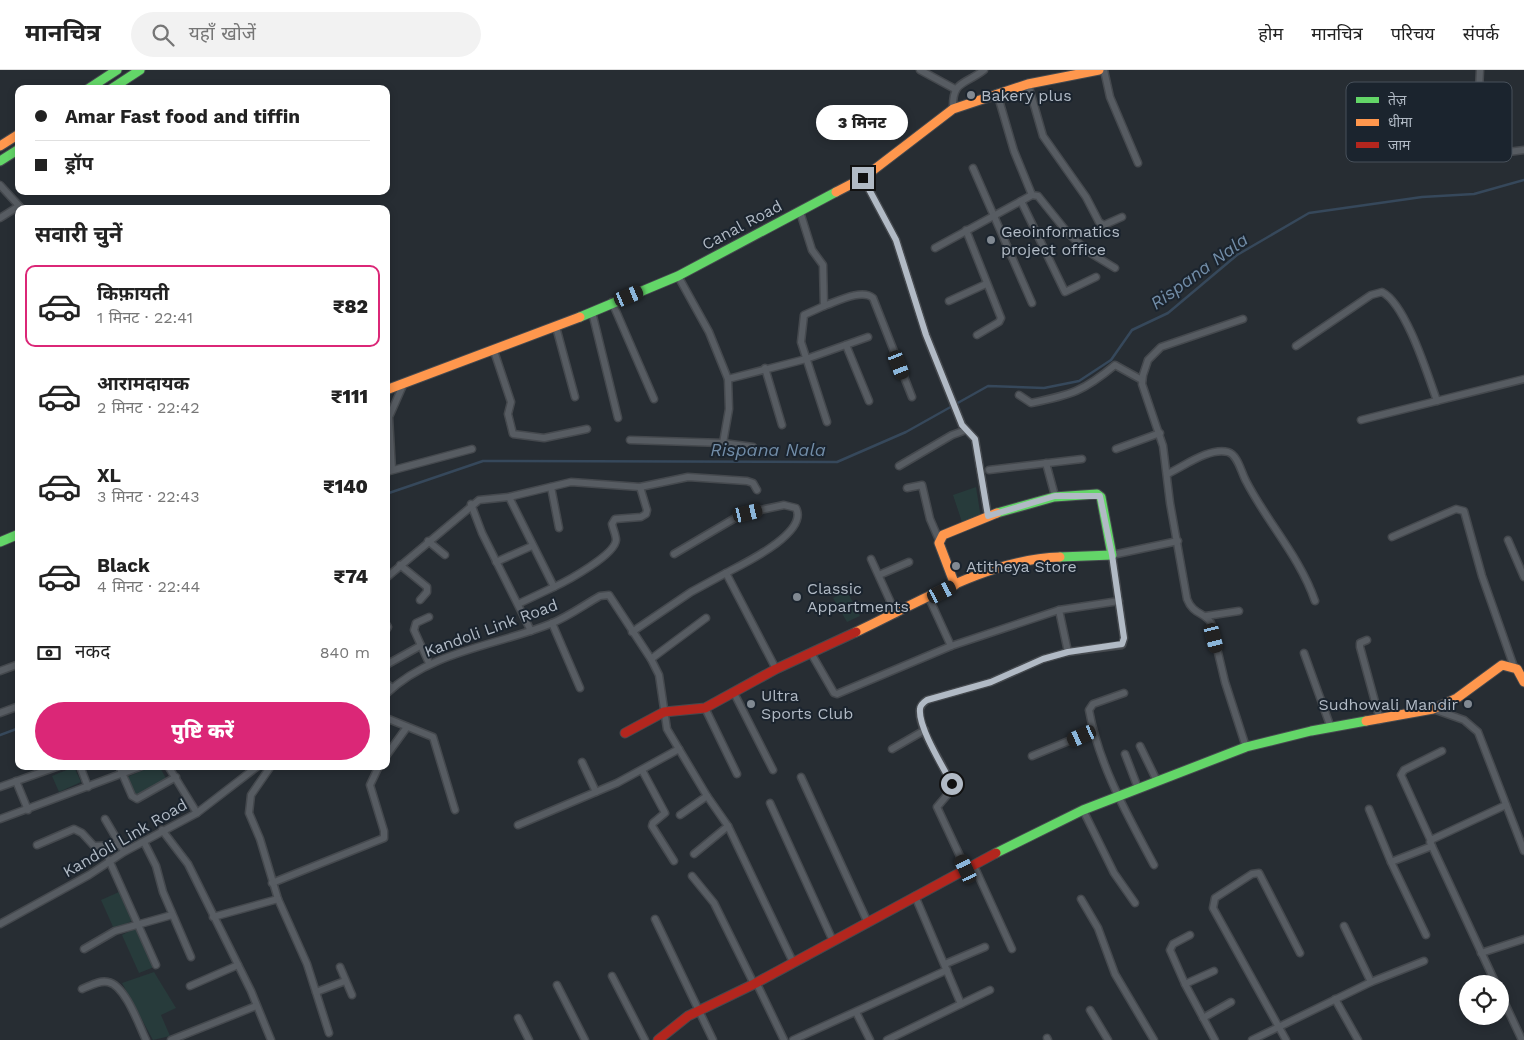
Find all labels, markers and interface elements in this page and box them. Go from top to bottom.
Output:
search box [131,12,481,57]
text: मानचित्र [25,19,101,47]
icon: search [149,21,177,49]
text: यहाँ खोजें [189,22,256,45]
text: होम [1258,23,1283,44]
text: मानचित्र [1311,23,1363,44]
text: परिचय [1391,23,1435,44]
text: संपर्क [1463,23,1499,44]
legend [1346,82,1512,162]
place label: Bakery plus [981,86,1072,105]
marker: Bakery plus [965,89,977,101]
text: तेज़ [1388,91,1407,108]
text: Amar Fast food and tiffin [65,105,300,128]
callout: 3 मिनट [817,106,909,140]
text: 3 मिनट [838,113,886,132]
text: धीमा [1388,114,1413,130]
text: जाम [1388,137,1411,153]
text: ड्रॉप [65,152,93,175]
route end [852,167,874,189]
street label: Canal Road [699,196,785,254]
text: सवारी चुनें [35,222,122,247]
place label: Geoinformatics project office [1001,222,1120,259]
water label: Rispana Nala [1146,229,1252,313]
marker: Geoinformatics project office [985,234,997,246]
text: किफ़ायती [97,282,169,305]
car [612,283,645,309]
icon: car [37,284,82,329]
text: ₹82 [333,295,368,318]
text: 1 मिनट · 22:41 [97,308,193,327]
car [886,348,911,382]
text: आरामदायक [97,372,189,395]
icon: car [37,374,82,419]
text: ₹111 [331,385,368,408]
text: 2 मिनट · 22:42 [97,398,199,417]
water label: Rispana Nala [710,439,826,460]
icon: car [37,464,82,509]
text: XL [97,464,121,487]
text: ₹140 [323,475,368,498]
text: 3 मिनट · 22:43 [97,487,199,506]
car [731,502,764,524]
icon: car [37,554,82,599]
text: Black [97,554,150,577]
place label: Atitheya Store [966,557,1077,576]
marker: Atitheya Store [950,560,962,572]
text: ₹74 [334,565,368,588]
text: 4 मिनट · 22:44 [97,577,200,596]
place label: Classic Appartments [807,579,909,616]
car [925,579,958,605]
marker: Classic Appartments [791,591,803,603]
street label: Kandoli Link Road [422,595,560,661]
car [1203,622,1224,654]
icon: cash [35,639,63,667]
text: नकद [75,640,110,663]
text: 840 m [320,643,370,662]
place label: Ultra Sports Club [761,686,853,723]
place label: Sudhowali Mandir [1318,695,1458,714]
marker: Ultra Sports Club [745,698,757,710]
marker: Sudhowali Mandir [1462,698,1474,710]
button: पुष्टि करें [35,702,370,760]
car [1065,723,1098,749]
route start [941,773,963,795]
street label: Kandoli Link Road [59,795,191,881]
car [952,852,979,886]
map controls [1459,975,1509,1025]
button: locate [1459,975,1509,1025]

